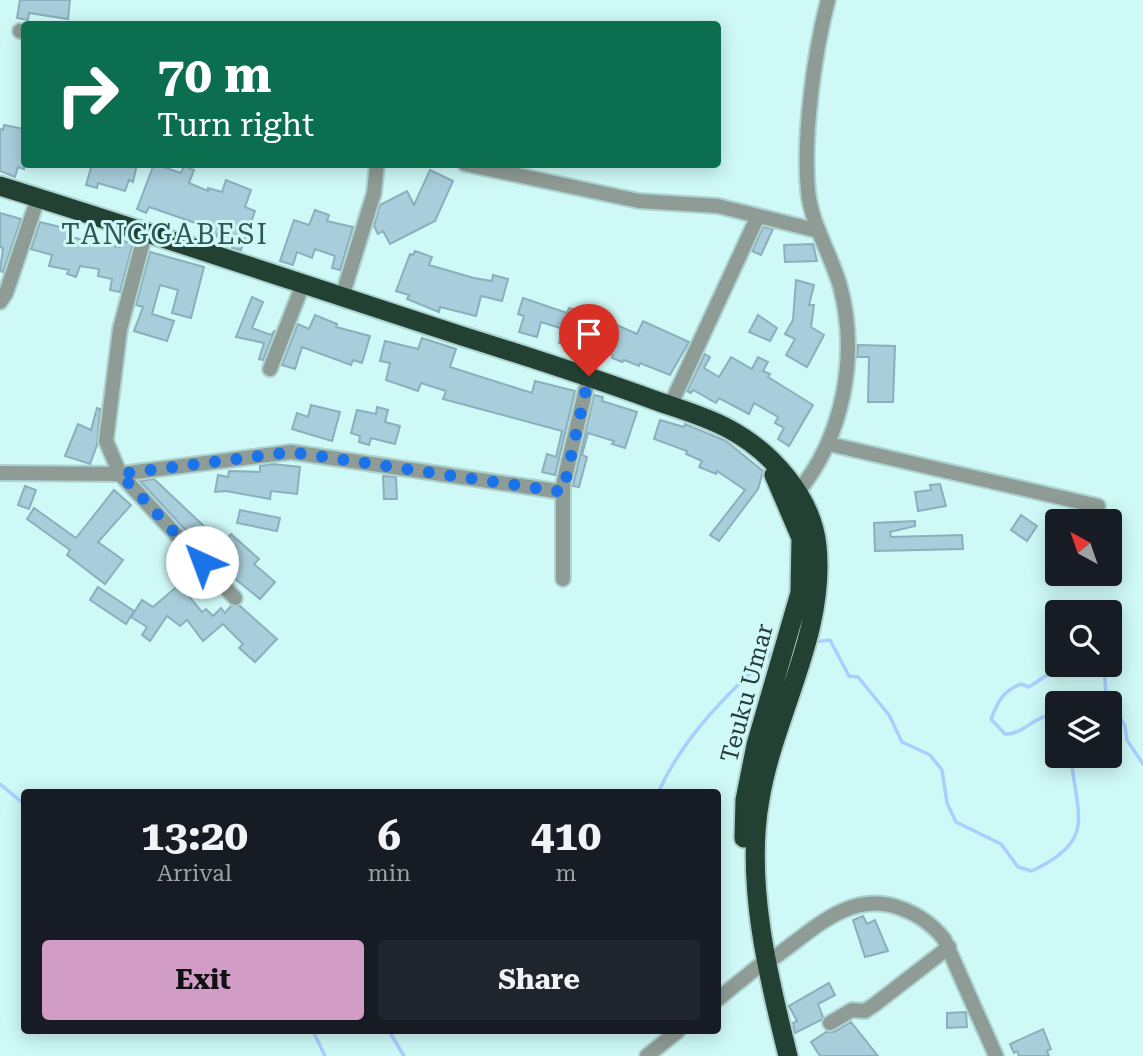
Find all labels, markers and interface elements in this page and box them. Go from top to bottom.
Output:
text: 70 m [157,47,272,104]
icon: right [42,49,133,140]
text: Turn right [157,106,314,144]
district label: TANGGABESI [61,218,269,251]
pin [559,304,619,376]
icon: arrive [570,315,608,353]
north arrow [1045,509,1122,586]
map controls [1045,509,1122,768]
position arrow [165,525,239,599]
button: search [1045,600,1122,677]
street label: Teuku Umar [715,621,779,765]
button: layers [1045,691,1122,768]
text: 13:20 [141,811,248,860]
text: 6 [378,811,401,860]
text: 410 [531,811,601,860]
text: Arrival [157,860,232,887]
text: min [368,860,411,887]
text: m [555,860,576,887]
button: Exit [42,940,364,1020]
button: Share [378,940,700,1020]

